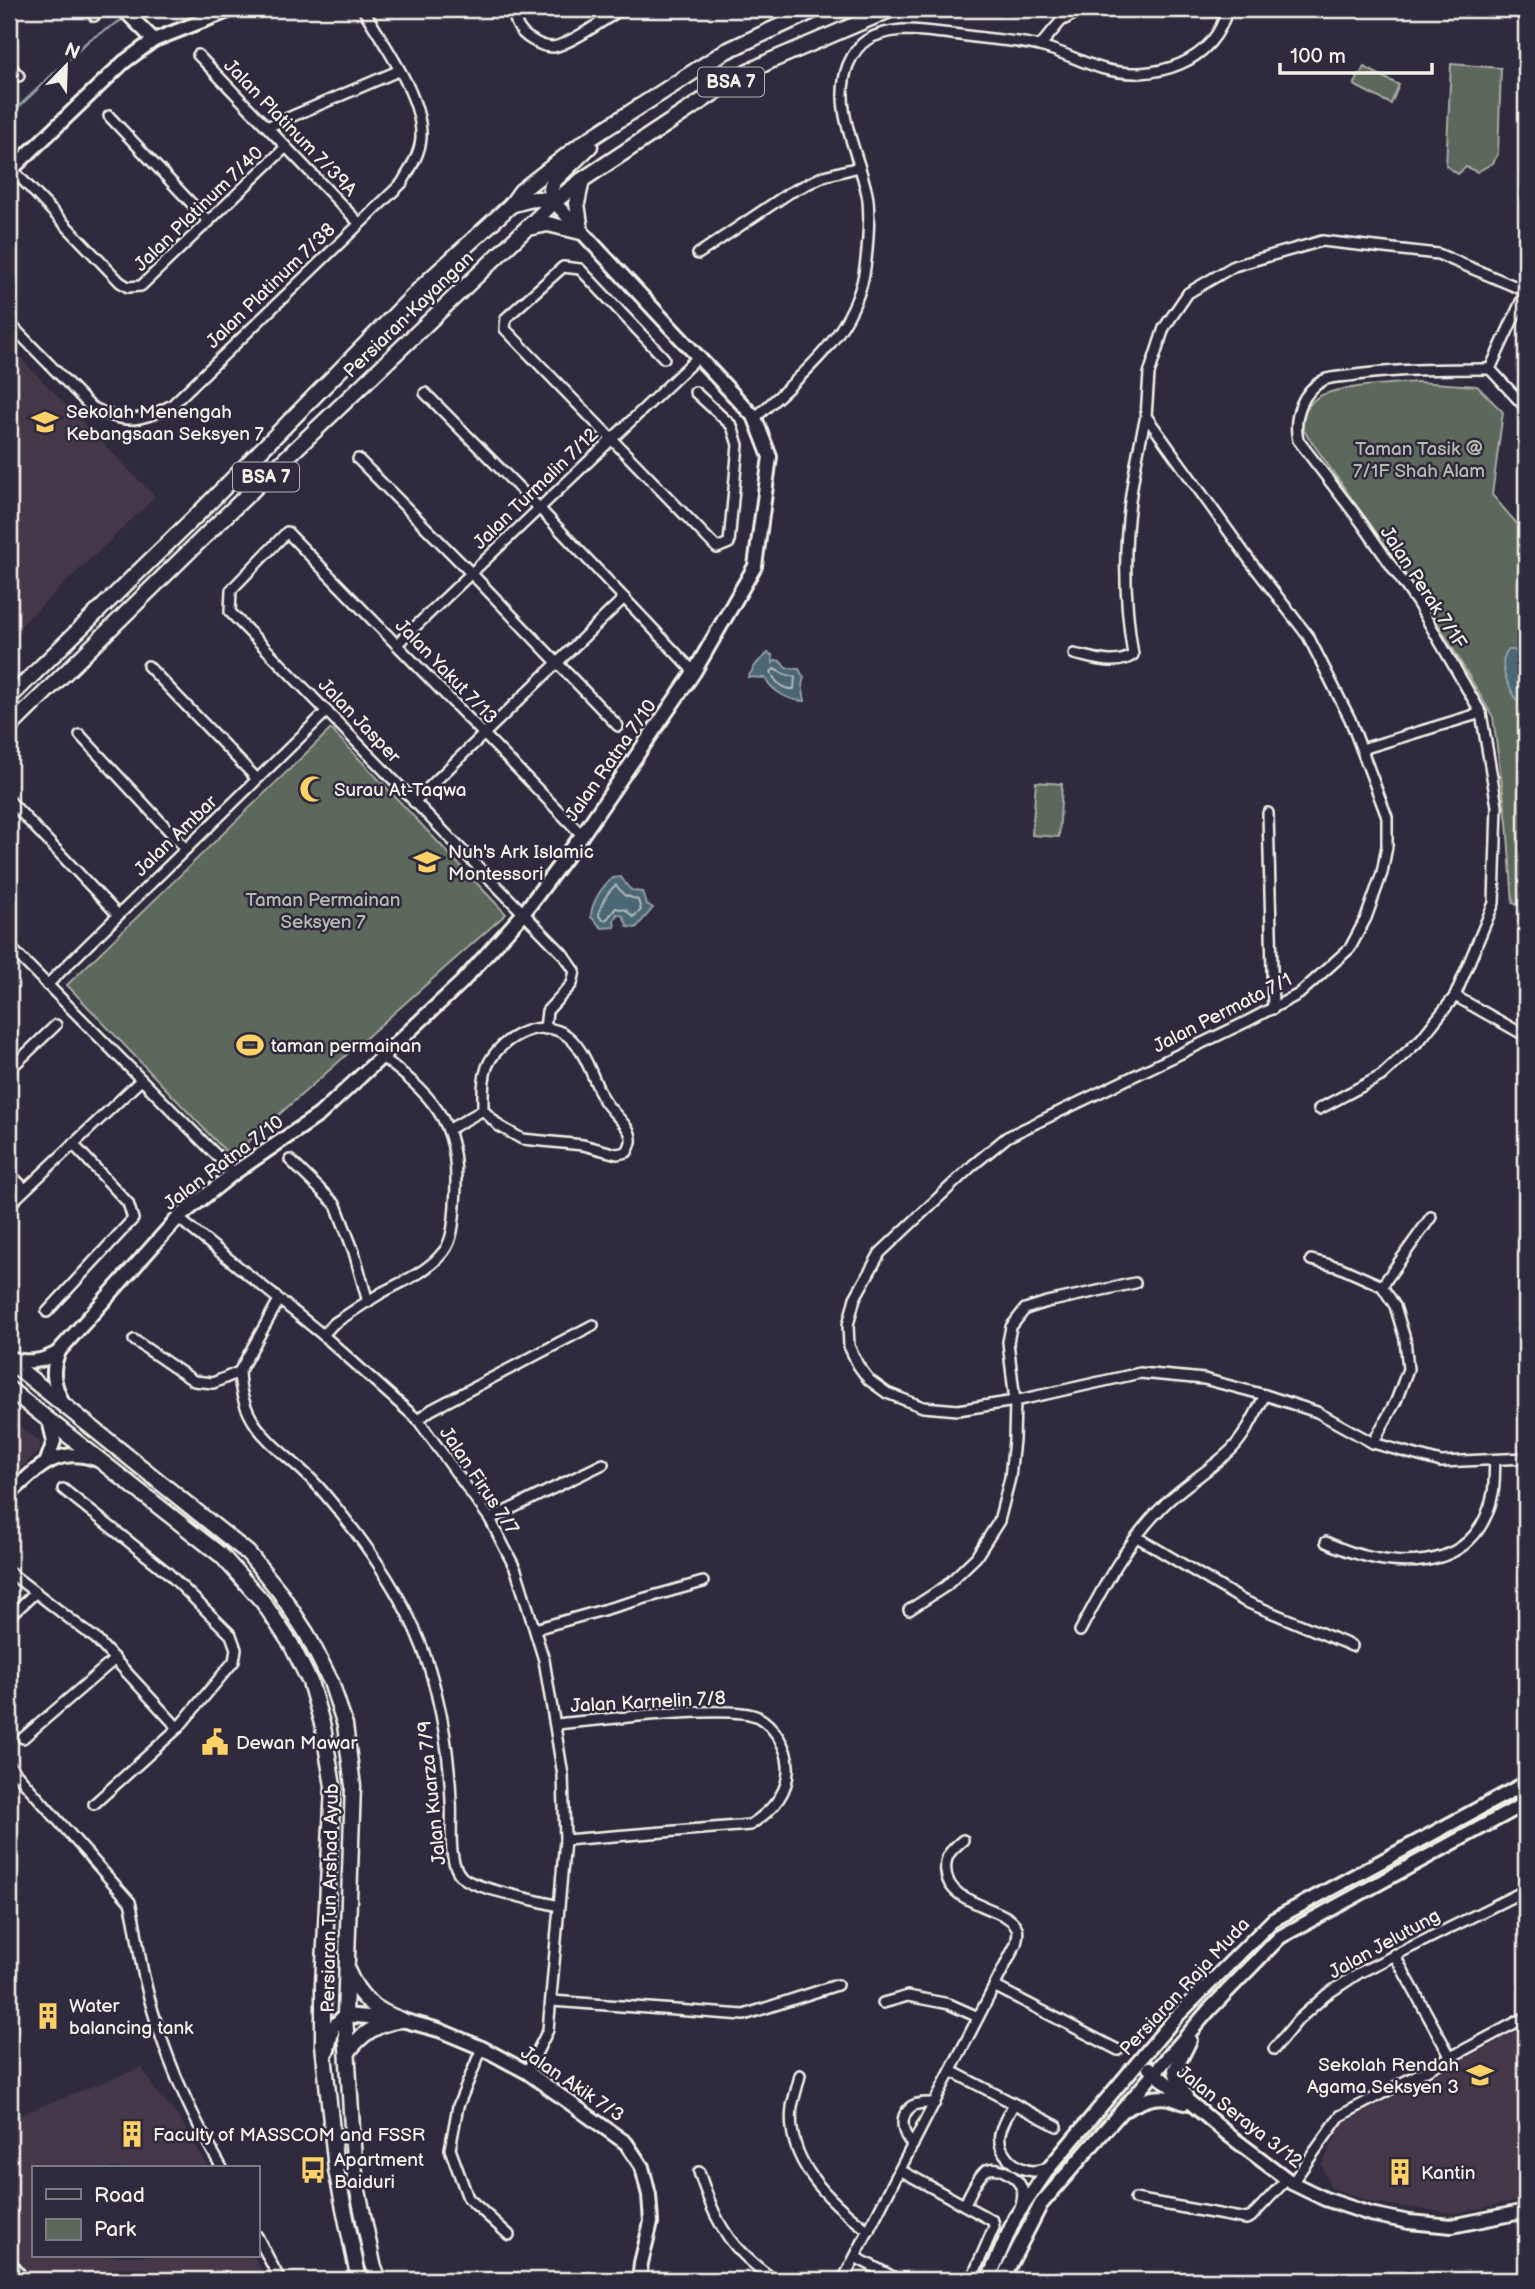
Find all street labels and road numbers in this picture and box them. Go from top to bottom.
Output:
street label: Jalan Platinum 7/39A [218,55,362,202]
road number: BSA 7 [698,68,764,96]
street label: Jalan Platinum 7/40 [130,142,268,277]
street label: Jalan Platinum 7/38 [202,219,340,354]
street label: Persiaran Kayangan [339,247,479,383]
street label: Jalan Turmalin 7/12 [469,423,604,555]
road number: BSA 7 [233,462,299,491]
street label: Jalan Perak 7/1F [1375,522,1471,654]
street label: Jalan Yakut 7/13 [390,615,502,729]
street label: Jalan Jasper [313,674,406,769]
street label: Jalan Ratna 7/10 [561,695,662,826]
street label: Jalan Ambar [130,790,223,881]
street label: Jalan Permata 7/1 [1149,968,1296,1058]
street label: Jalan Ratna 7/10 [160,1111,288,1216]
street label: Jalan Firus 7/7 [434,1422,524,1540]
street label: Jalan Karnelin 7/8 [570,1687,726,1718]
street label: Jalan Kuarza 7/9 [414,1720,451,1866]
street label: Persiaran Tun Arshad Ayub [317,1783,344,2013]
street label: Jalan Jelutung [1325,1904,1444,1984]
street label: Persiaran Raja Muda [1115,1913,1255,2061]
street label: Jalan Akik 7/3 [516,2041,628,2127]
street label: Jalan Seraya 3/12 [1172,2061,1307,2174]

